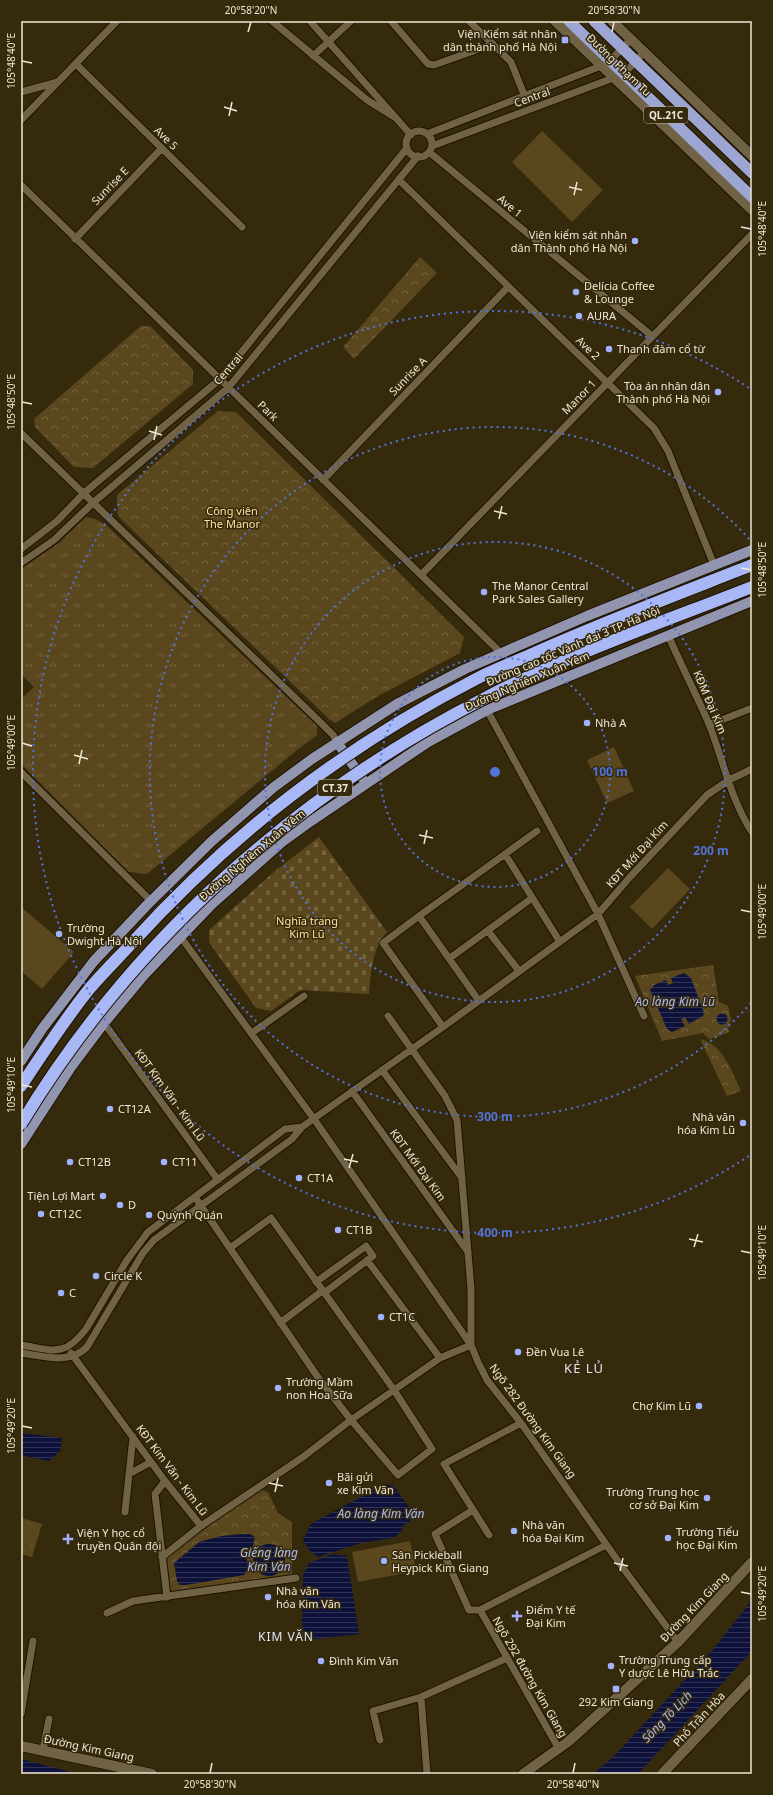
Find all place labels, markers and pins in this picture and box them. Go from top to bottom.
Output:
place label: Viện Kiểm sát nhân dân thành phố Hà Nội [443,26,557,54]
marker: Viện Kiểm sát nhân dân thành phố Hà Nội [560,35,570,45]
place label: Viện kiểm sát nhân dân Thành phố Hà Nội [511,227,627,255]
marker: Viện kiểm sát nhân dân Thành phố Hà Nội [630,236,640,246]
place label: Delícia Coffee & Lounge [584,278,655,306]
marker: Delícia Coffee & Lounge [571,287,581,297]
place label: AURA [587,308,617,323]
marker: AURA [574,311,584,321]
place label: Thanh đàm cổ từ [617,341,705,356]
marker: Thanh đàm cổ từ [604,344,614,354]
place label: Tòa án nhân dân Thành phố Hà Nội [616,378,710,406]
marker: Tòa án nhân dân Thành phố Hà Nội [713,387,723,397]
place label: The Manor Central Park Sales Gallery [492,578,588,606]
marker: The Manor Central Park Sales Gallery [479,587,489,597]
place label: Nhà A [595,715,627,730]
marker: Nhà A [582,718,592,728]
centre of rings [488,765,502,779]
place label: Trường Dwight Hà Nội [67,920,142,948]
marker: Trường Dwight Hà Nội [54,929,64,939]
place label: CT12A [118,1101,152,1116]
marker: CT12A [105,1104,115,1114]
place label: Nhà văn hóa Kim Lũ [677,1109,735,1137]
marker: Nhà văn hóa Kim Lũ [738,1118,748,1128]
place label: CT12B [78,1154,111,1169]
place label: CT11 [172,1154,198,1169]
marker: CT12B [65,1157,75,1167]
marker: CT11 [159,1157,169,1167]
place label: CT1A [307,1170,334,1185]
marker: CT1A [294,1173,304,1183]
place label: Tiện Lợi Mart [27,1188,95,1203]
marker: Tiện Lợi Mart [98,1191,108,1201]
place label: D [128,1197,136,1212]
marker: D [115,1200,125,1210]
place label: CT12C [49,1206,82,1221]
place label: Quỳnh Quán [157,1207,223,1222]
marker: CT12C [36,1209,46,1219]
marker: Quỳnh Quán [144,1210,154,1220]
place label: CT1B [346,1222,373,1237]
marker: CT1B [333,1225,343,1235]
place label: Circle K [104,1268,142,1283]
marker: Circle K [91,1271,101,1281]
place label: C [69,1285,76,1300]
marker: C [56,1288,66,1298]
place label: CT1C [389,1309,415,1324]
marker: CT1C [376,1312,386,1322]
place label: Đền Vua Lê [526,1344,584,1359]
marker: Đền Vua Lê [513,1347,523,1357]
place label: Trường Mầm non Hoa Sữa [286,1374,353,1402]
marker: Trường Mầm non Hoa Sữa [273,1383,283,1393]
place label: Chợ Kim Lũ [632,1398,691,1413]
marker: Chợ Kim Lũ [694,1401,704,1411]
place label: Bãi gửi xe Kim Văn [337,1469,394,1497]
marker: Bãi gửi xe Kim Văn [324,1478,334,1488]
place label: Trường Trung học cơ sở Đại Kim [606,1484,699,1512]
marker: Trường Trung học cơ sở Đại Kim [702,1493,712,1503]
place label: Nhà văn hóa Đại Kim [522,1517,584,1545]
place label: Trường Tiểu học Đại Kim [676,1524,739,1552]
place label: Viện Y học cổ truyền Quân đội [77,1525,161,1553]
marker: Nhà văn hóa Đại Kim [509,1526,519,1536]
marker: Viện Y học cổ truyền Quân đội [62,1533,74,1545]
marker: Trường Tiểu học Đại Kim [663,1533,673,1543]
place label: Sân Pickleball Heypick Kim Giang [392,1547,489,1575]
marker: Sân Pickleball Heypick Kim Giang [379,1556,389,1566]
place label: Nhà văn hóa Kim Văn [276,1583,341,1611]
marker: Nhà văn hóa Kim Văn [263,1592,273,1602]
place label: Điểm Y tế Đại Kim [526,1602,576,1630]
marker: Điểm Y tế Đại Kim [511,1610,523,1622]
place label: Trường Trung cấp Y dược Lê Hữu Trắc [619,1652,719,1680]
place label: Đình Kim Văn [329,1653,398,1668]
marker: Đình Kim Văn [316,1656,326,1666]
marker: Trường Trung cấp Y dược Lê Hữu Trắc [606,1661,616,1671]
marker: 292 Kim Giang [611,1684,621,1694]
place label: 292 Kim Giang [578,1694,654,1709]

